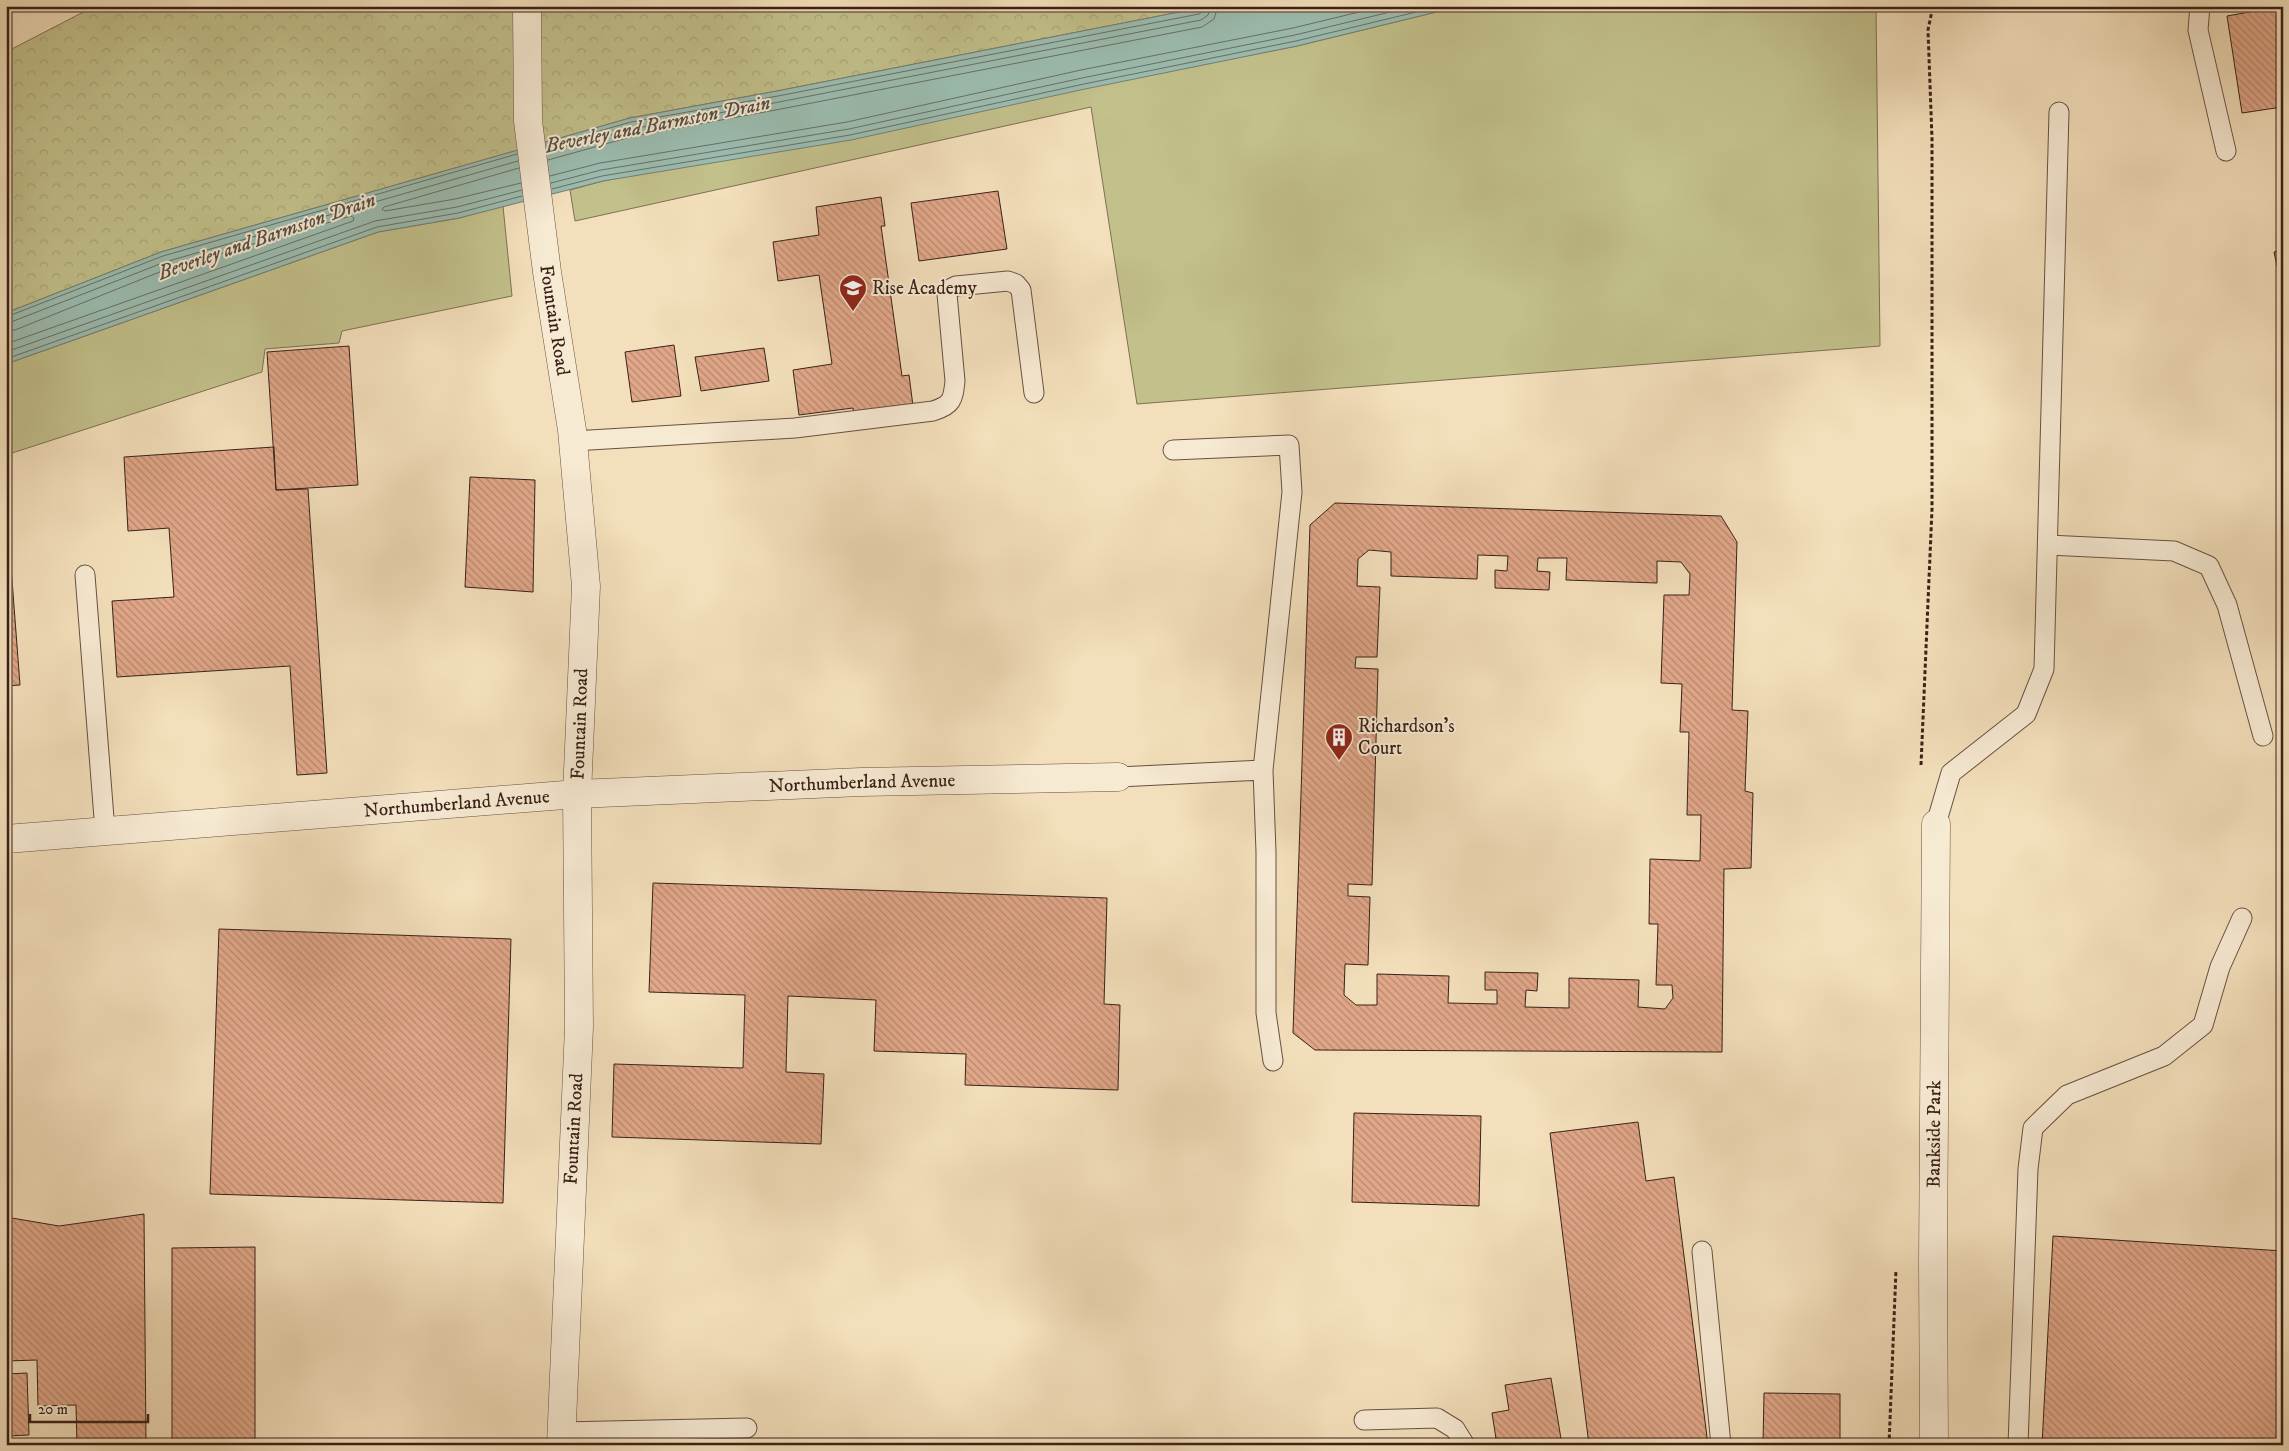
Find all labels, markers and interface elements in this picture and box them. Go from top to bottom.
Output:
water label: Beverley and Barmston Drain [542,91,773,159]
water label: Beverley and Barmston Drain [154,188,379,286]
street label: Fountain Road [535,264,575,378]
school or university icon: Rise Academy [838,273,868,312]
place label: Rise Academy [872,277,978,300]
street label: Fountain Road [567,667,593,780]
place label: Richardson's Court [1358,715,1455,760]
building icon: Richardson's Court [1324,722,1354,761]
street label: Northumberland Avenue [768,769,956,797]
street label: Northumberland Avenue [363,785,551,822]
street label: Fountain Road [560,1072,588,1185]
street label: Bankside Park [1922,1080,1946,1188]
scale bar [30,1391,148,1423]
text: 20 m [38,1400,68,1419]

